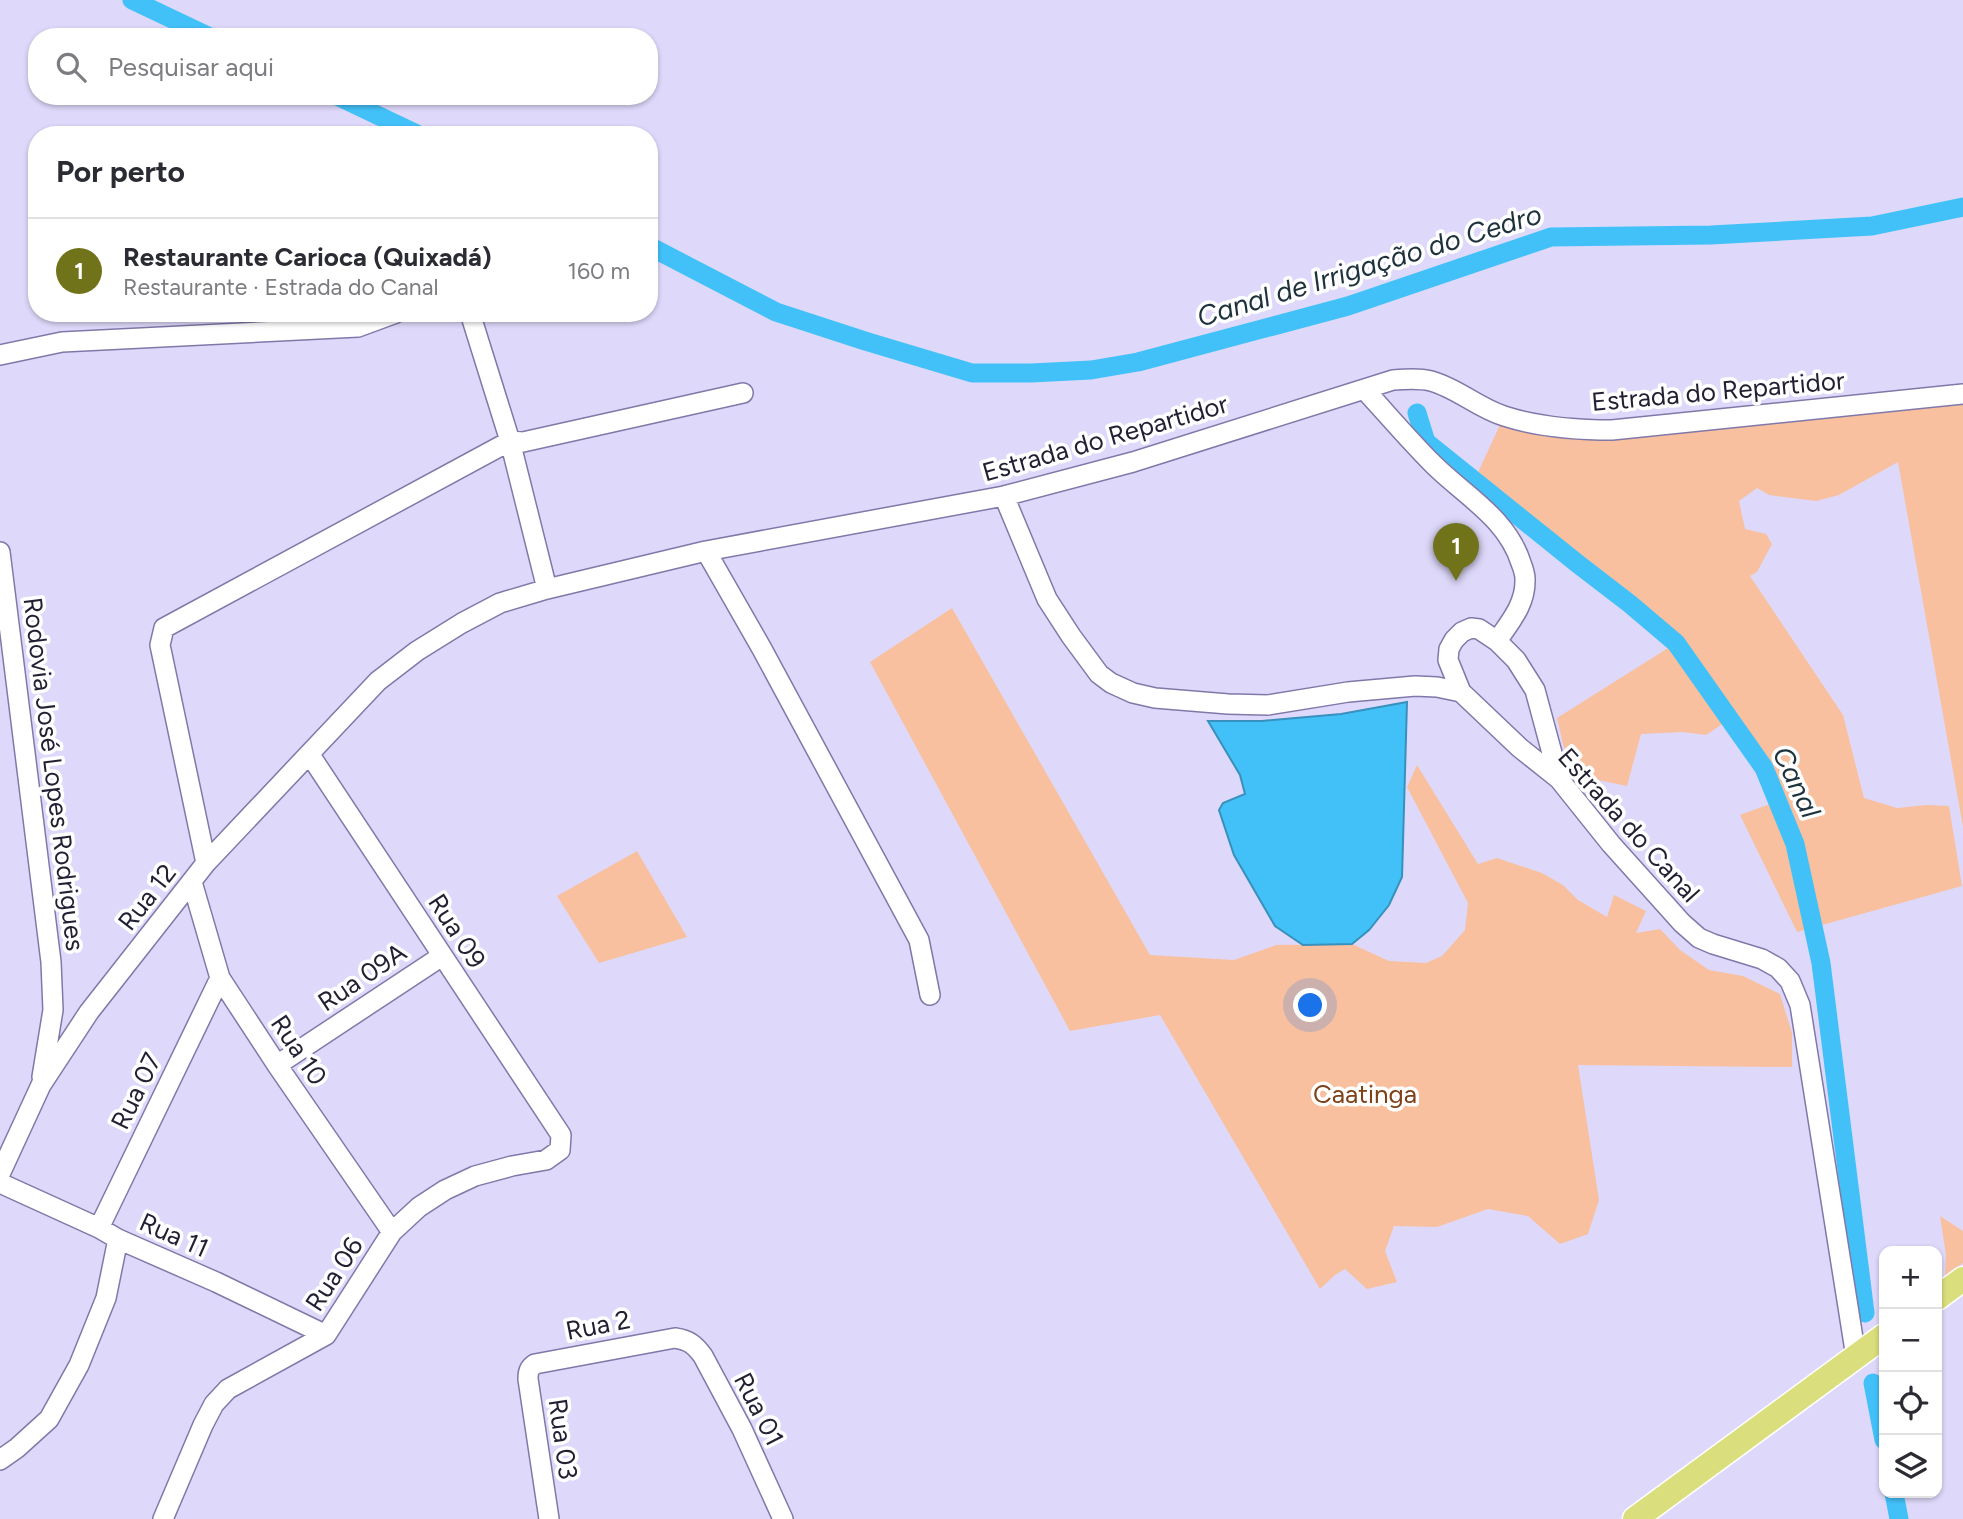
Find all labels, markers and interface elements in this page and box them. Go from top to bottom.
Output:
search box [28,28,658,105]
icon: search [52,48,90,86]
text: Pesquisar aqui [108,51,274,83]
text: Por perto [56,153,185,190]
water label: Canal de Irrigação do Cedro [1193,196,1545,334]
text: Restaurante Carioca (Quixadá) [123,241,492,273]
text: 1 [74,257,84,285]
text: 160 m [567,257,630,285]
text: Restaurante · Estrada do Canal [123,273,438,301]
street label: Estrada do Repartidor [1590,364,1846,418]
street label: Estrada do Repartidor [979,388,1232,488]
pin: 1 [1433,523,1479,581]
street label: Rodovia José Lopes Rodrigues [16,595,92,953]
street label: Estrada do Canal [1551,741,1707,909]
water label: Canal [1766,741,1829,824]
street label: Rua 12 [111,857,183,937]
street label: Rua 09 [421,888,493,974]
street label: Rua 09A [312,936,412,1018]
your location [1293,988,1327,1022]
street label: Rua 10 [264,1009,334,1091]
street label: Rua 07 [104,1048,168,1134]
park label: Caatinga [1313,1078,1417,1110]
street label: Rua 11 [135,1206,213,1264]
street label: Rua 06 [298,1231,370,1317]
map controls [1879,1246,1942,1498]
button: + [1879,1246,1942,1309]
street label: Rua 2 [563,1303,633,1347]
button: − [1879,1309,1942,1372]
street label: Rua 01 [727,1367,791,1451]
button: locate [1879,1372,1942,1435]
street label: Rua 03 [541,1397,585,1481]
button: layers [1879,1435,1942,1498]

